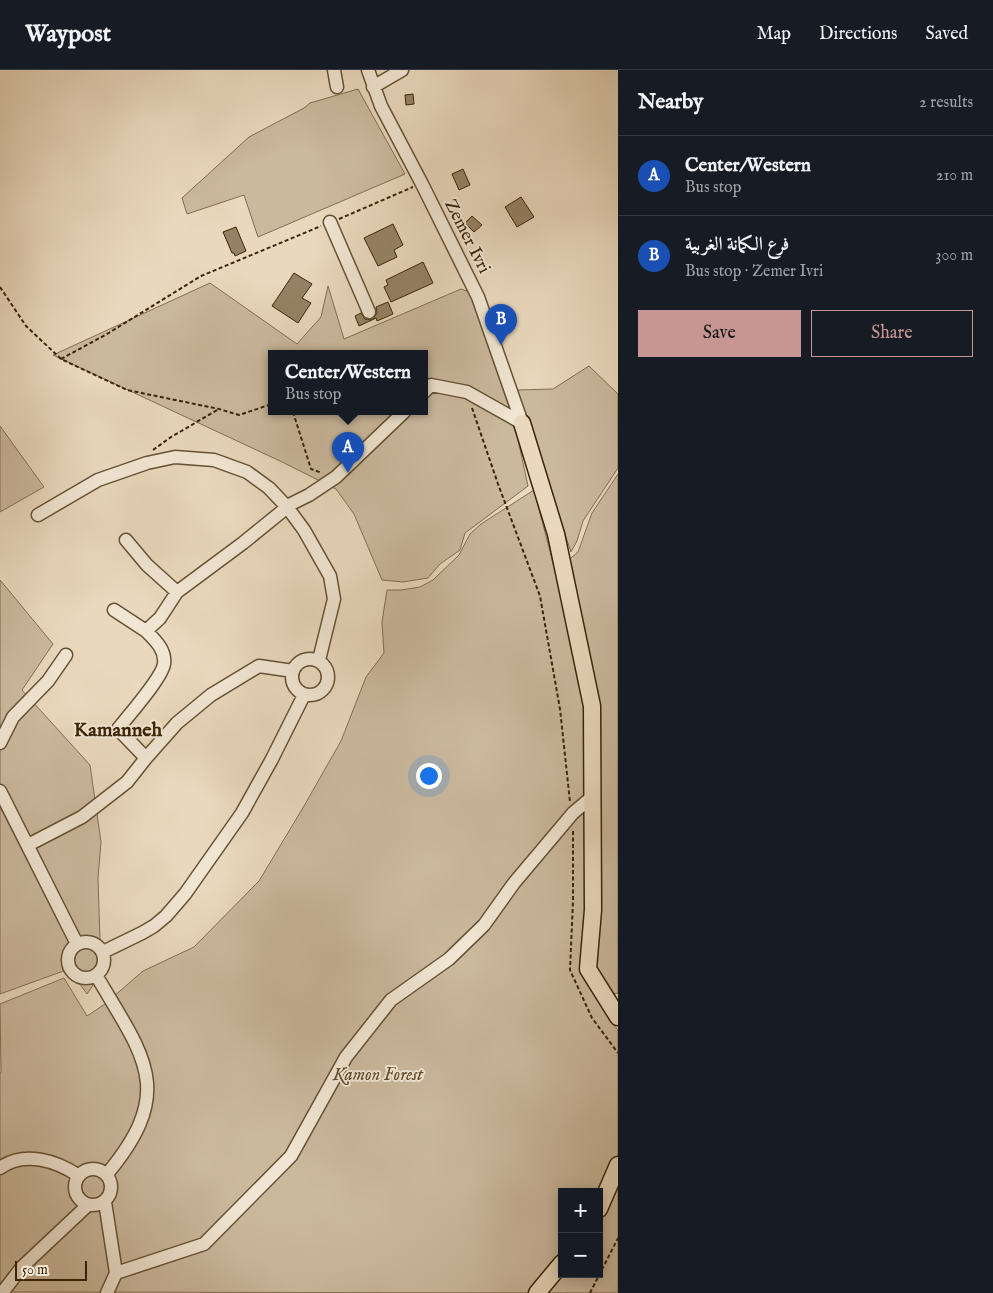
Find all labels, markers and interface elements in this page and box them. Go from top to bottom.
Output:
text: Waypost [25,19,111,50]
text: Map [757,23,791,46]
text: Directions [819,23,897,46]
text: Saved [925,23,968,46]
text: Nearby [638,89,703,116]
text: 2 results [919,93,973,113]
text: Center/Western [685,154,811,178]
text: A [649,166,659,186]
text: 210 m [936,166,973,186]
text: Bus stop [685,178,741,198]
street label: Zemer Ivri [438,196,495,278]
text: فرع الكمانة الغربية [685,233,789,257]
text: B [649,246,659,266]
text: 300 m [935,246,973,266]
text: Bus stop · Zemer Ivri [685,262,823,282]
pin: B [485,304,517,345]
button: Save [638,310,801,357]
button: Share [811,310,973,357]
popup [268,350,428,415]
text: Center/Western [285,361,411,385]
text: Bus stop [285,385,341,405]
pin: A [332,432,364,473]
district label: Kamanneh [74,718,163,743]
your location [416,763,442,789]
park label: Kamon Forest [332,1064,424,1087]
map controls [558,1188,603,1278]
button: + [558,1188,603,1233]
button: − [558,1233,603,1278]
scale bar [15,1258,88,1281]
text: 50 m [22,1261,48,1279]

